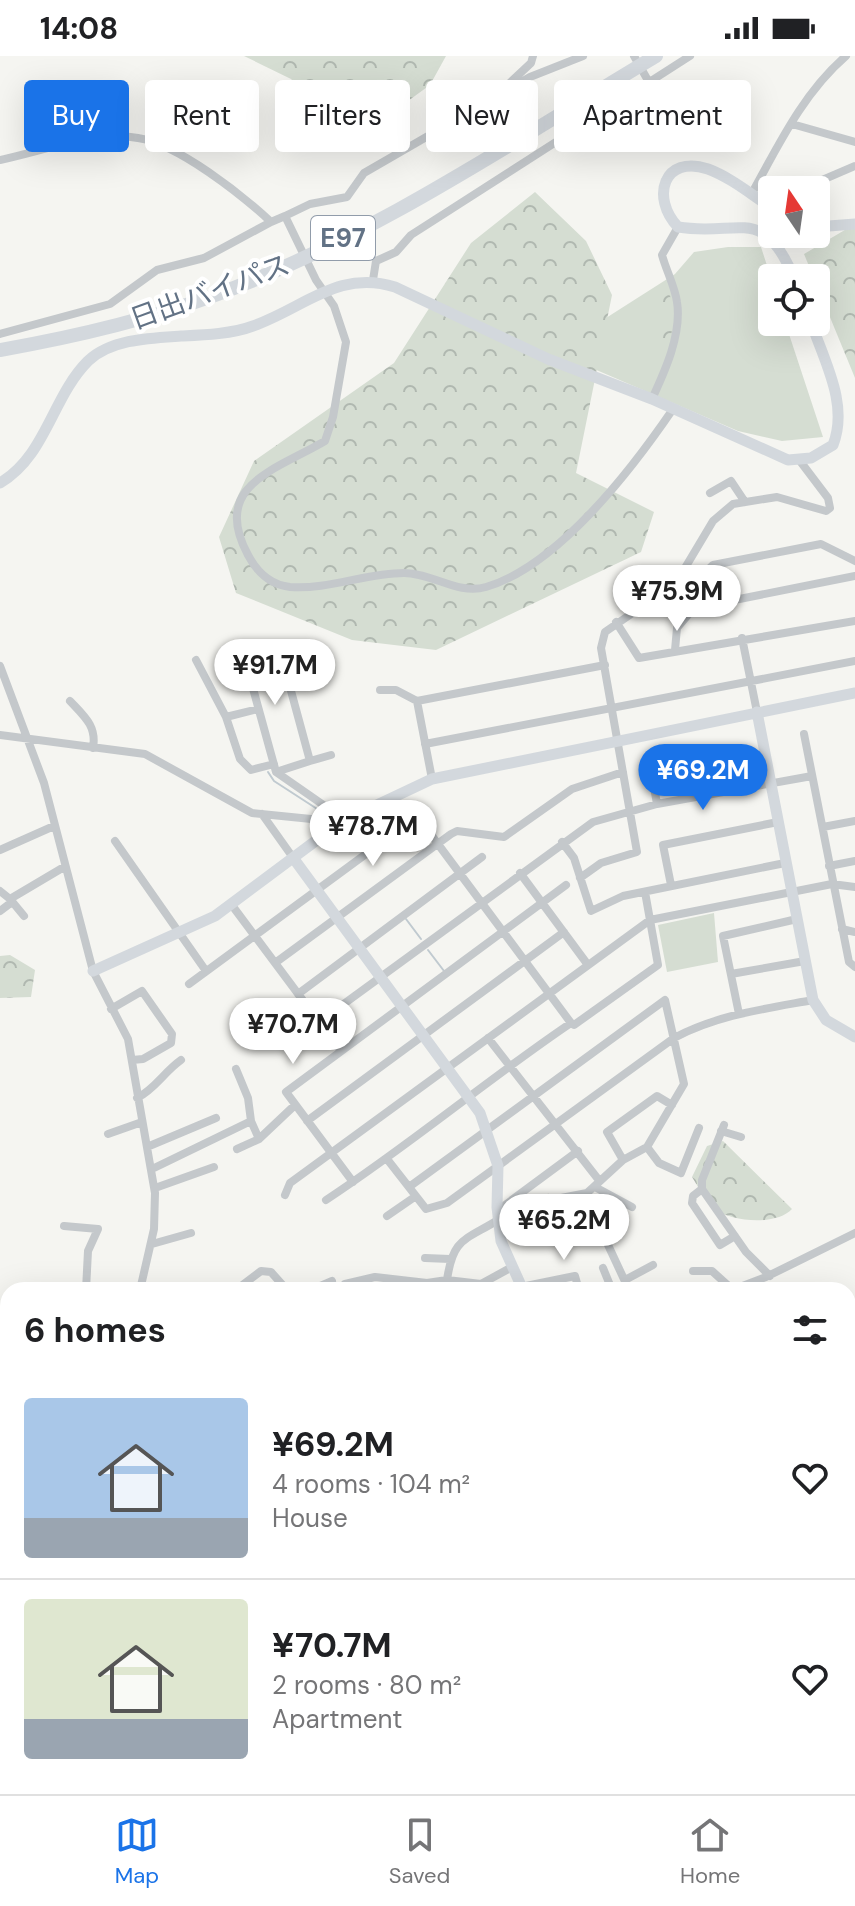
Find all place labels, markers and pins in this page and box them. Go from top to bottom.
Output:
pin: ¥75.9M [612,565,742,633]
pin: ¥91.7M [210,639,340,707]
pin: ¥69.2M [638,744,768,812]
pin: ¥78.7M [308,800,438,868]
pin: ¥70.7M [228,998,358,1066]
pin: ¥65.2M [499,1194,629,1262]

